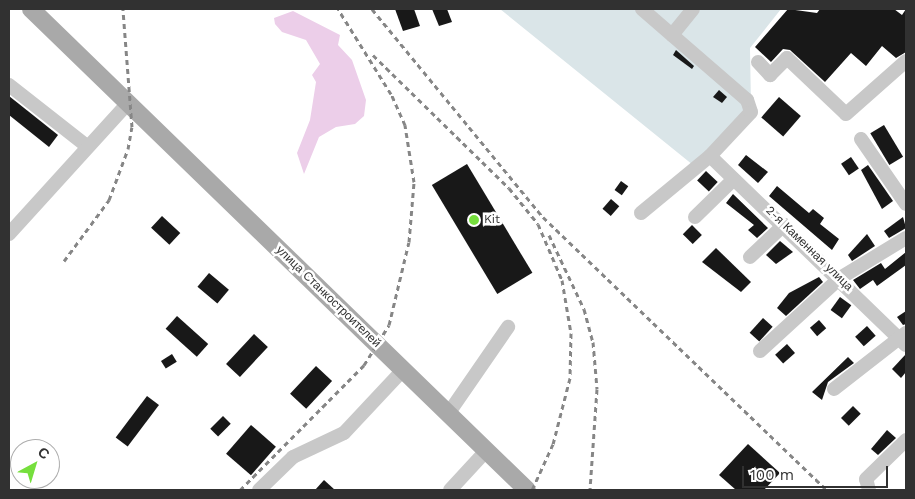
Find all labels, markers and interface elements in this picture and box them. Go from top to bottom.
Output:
street label: 2-я Каменная улица [762,204,856,294]
place label: Kit [484,213,500,227]
marker: Kit [468,214,480,226]
street label: улица Станкостроителей [273,243,383,351]
north arrow [10,439,60,489]
text: С [35,444,53,463]
scale bar [745,456,891,488]
text: 100 m [750,466,794,484]

